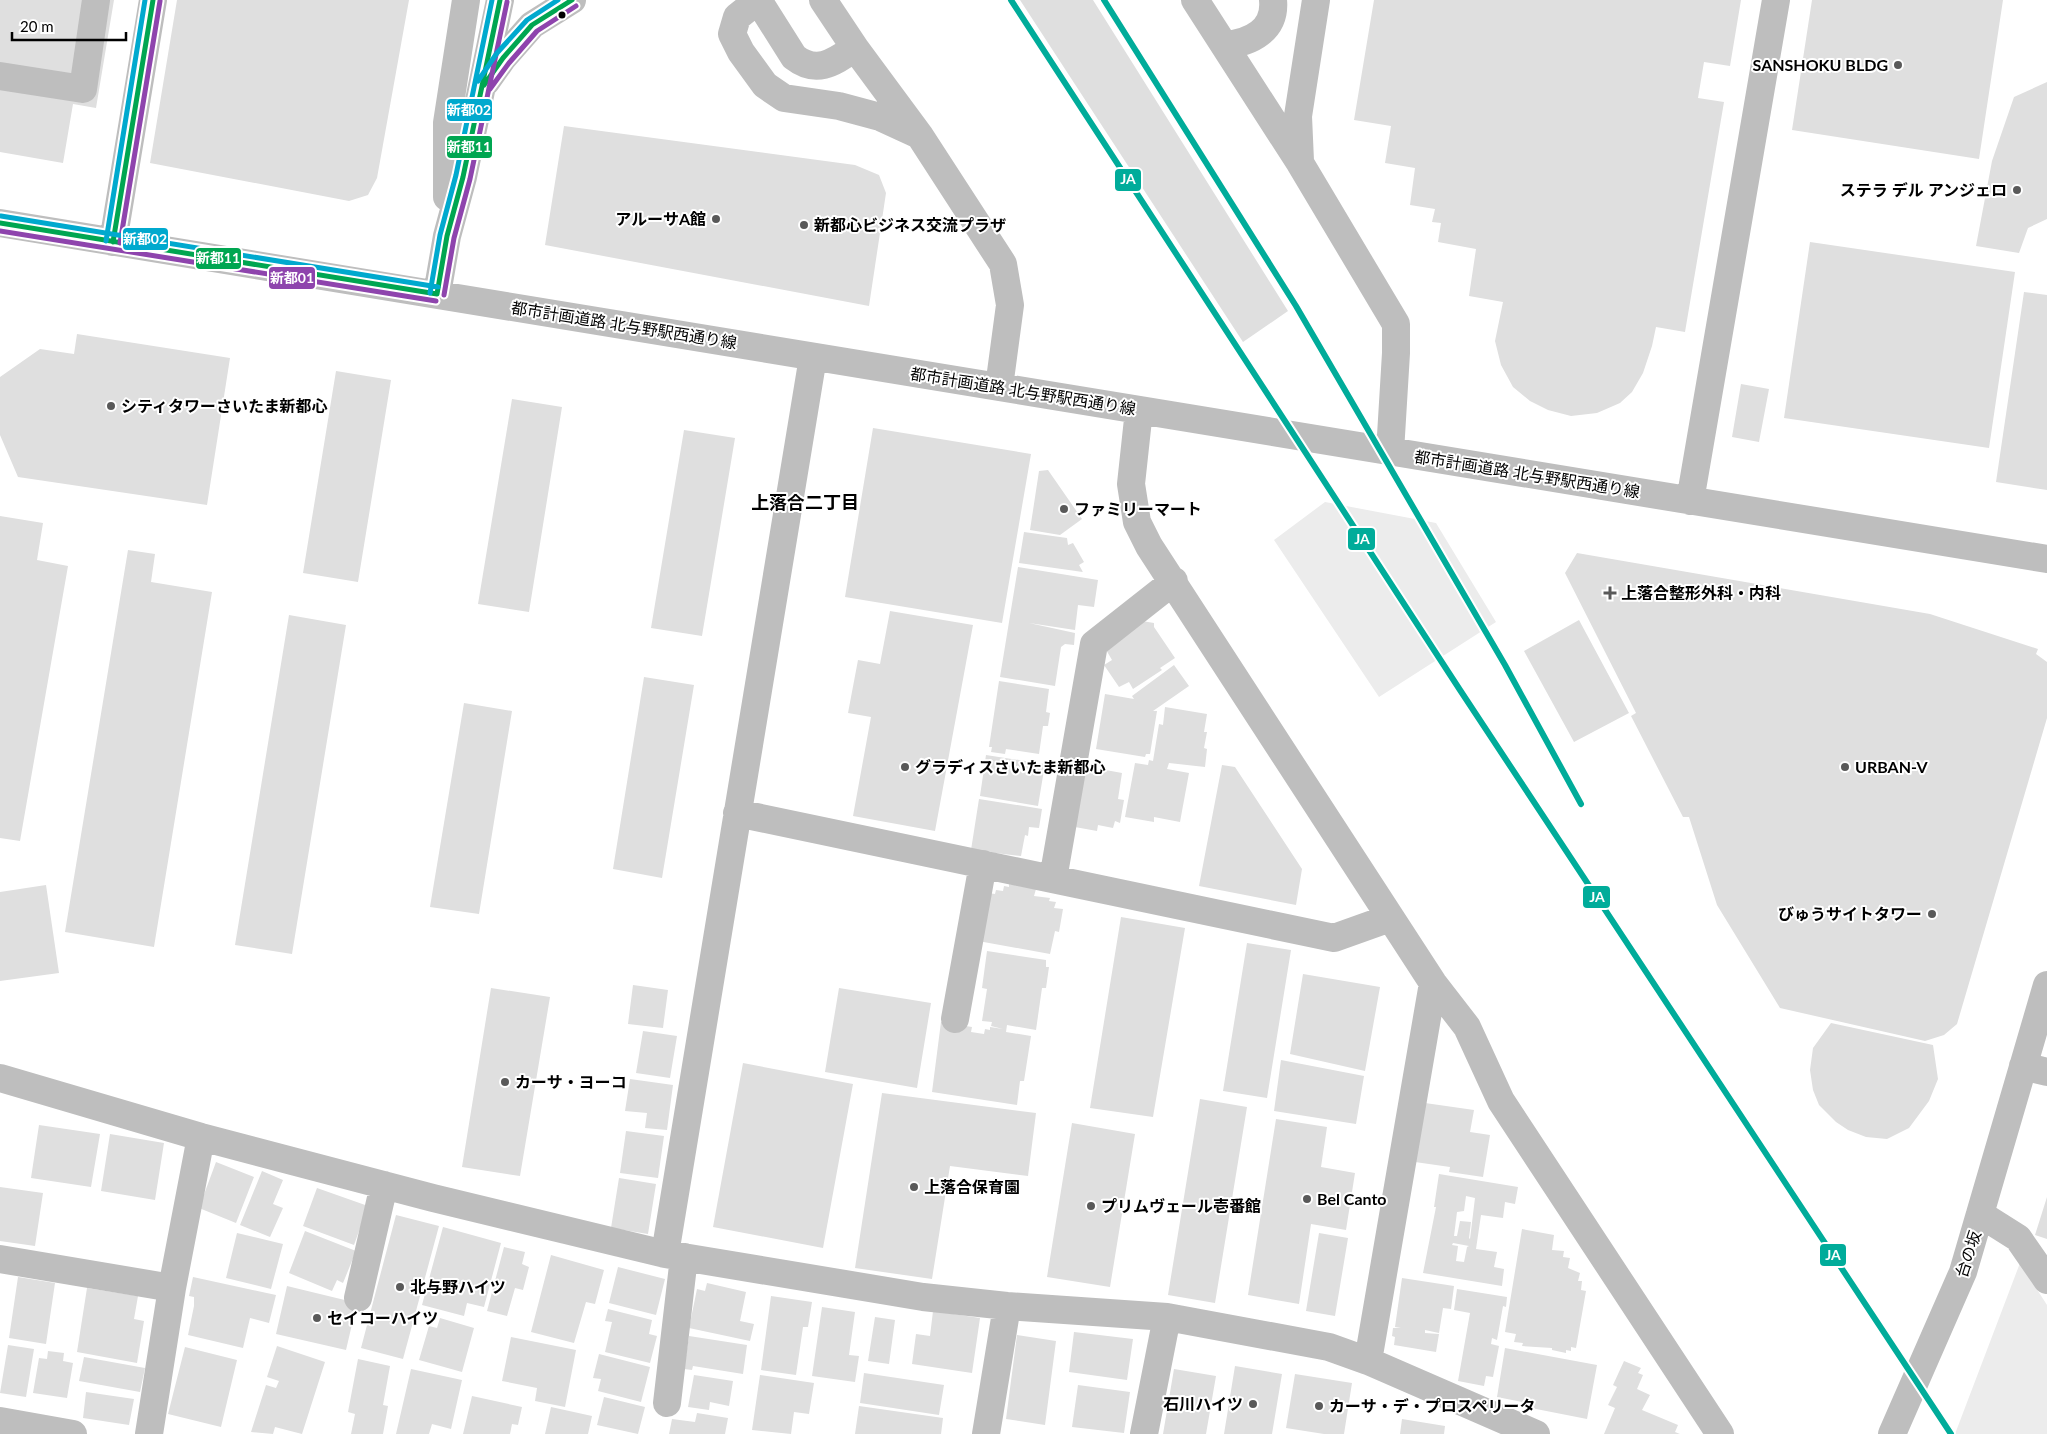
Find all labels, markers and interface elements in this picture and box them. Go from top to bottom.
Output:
scale bar [12,10,126,42]
unlabelled marker [557,10,567,20]
text: 20 m [20,17,54,35]
place label: SANSHOKU BLDG [1753,55,1888,74]
marker: SANSHOKU BLDG [1892,59,1904,71]
line badge: 新都02 [446,98,493,122]
text: 新都02 [447,101,491,118]
line badge: 新都11 [446,135,493,159]
text: 新都11 [447,138,491,155]
line badge: JA [1114,168,1142,192]
text: JA [1120,170,1136,187]
place label: ステラ デル アンジェロ [1840,180,2007,199]
marker: ステラ デル アンジェロ [2011,184,2023,196]
place label: アルーサA館 [615,209,706,228]
marker: アルーサA館 [710,213,722,225]
place label: 新都心ビジネス交流プラザ [814,215,1006,234]
marker: 新都心ビジネス交流プラザ [798,219,810,231]
line badge: 新都02 [122,227,169,251]
text: 新都02 [123,230,167,247]
line badge: 新都11 [195,247,242,270]
text: 新都11 [196,249,240,266]
line badge: 新都01 [268,266,316,290]
text: 新都01 [270,269,314,286]
street label: 都市計画道路 北与野駅西通り線 [510,297,738,352]
street label: 都市計画道路 北与野駅西通り線 [909,363,1137,418]
place label: シティタワーさいたま新都心 [121,396,328,415]
marker: シティタワーさいたま新都心 [105,400,117,412]
street label: 都市計画道路 北与野駅西通り線 [1413,446,1641,501]
district label: 上落合二丁目 [751,491,859,513]
place label: ファミリーマート [1074,499,1202,518]
marker: ファミリーマート [1058,503,1070,515]
line badge: JA [1347,527,1376,551]
text: JA [1354,530,1370,547]
place label: 上落合整形外科・内科 [1621,583,1781,602]
marker: 上落合整形外科・内科 [1603,586,1617,600]
place label: グラディスさいたま新都心 [915,757,1105,776]
place label: URBAN-V [1855,757,1928,776]
marker: グラディスさいたま新都心 [899,761,911,773]
marker: URBAN-V [1839,761,1851,773]
line badge: JA [1582,885,1611,909]
text: JA [1589,888,1605,905]
place label: びゅうサイトタワー [1778,904,1922,923]
marker: びゅうサイトタワー [1926,908,1938,920]
place label: カーサ・ヨーコ [515,1072,627,1091]
marker: カーサ・ヨーコ [499,1076,511,1088]
place label: 上落合保育園 [924,1177,1020,1196]
marker: 上落合保育園 [908,1181,920,1193]
place label: Bel Canto [1317,1189,1387,1208]
marker: Bel Canto [1301,1193,1313,1205]
place label: プリムヴェール壱番館 [1101,1196,1261,1215]
marker: プリムヴェール壱番館 [1085,1200,1097,1212]
street label: 台の坂 [1951,1228,1984,1280]
line badge: JA [1819,1243,1847,1267]
text: JA [1825,1246,1841,1263]
place label: 北与野ハイツ [410,1277,506,1296]
marker: 北与野ハイツ [394,1281,406,1293]
place label: セイコーハイツ [327,1308,438,1327]
marker: セイコーハイツ [311,1312,323,1324]
place label: 石川ハイツ [1163,1394,1243,1413]
place label: カーサ・デ・プロスペリータ [1329,1396,1536,1415]
marker: 石川ハイツ [1247,1398,1259,1410]
marker: カーサ・デ・プロスペリータ [1313,1400,1325,1412]

